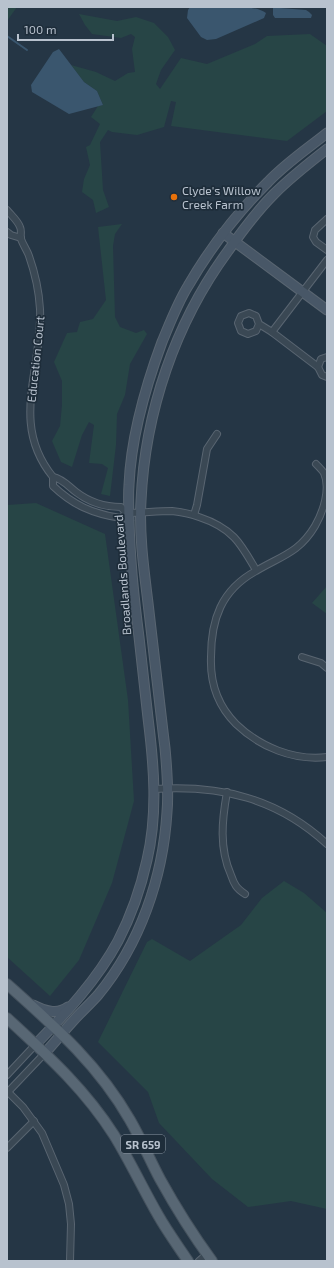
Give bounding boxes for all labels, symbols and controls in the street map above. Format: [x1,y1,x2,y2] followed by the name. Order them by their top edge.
[18,16,113,42] scale bar
[24,22,56,36] text: 100 m
[182,183,261,211] place label: Clyde's Willow Creek Farm
[169,192,179,202] marker: Clyde's Willow Creek Farm
[24,315,47,403] street label: Education Court
[111,514,133,636] street label: Broadlands Boulevard
[121,1135,165,1153] road number: SR 659

